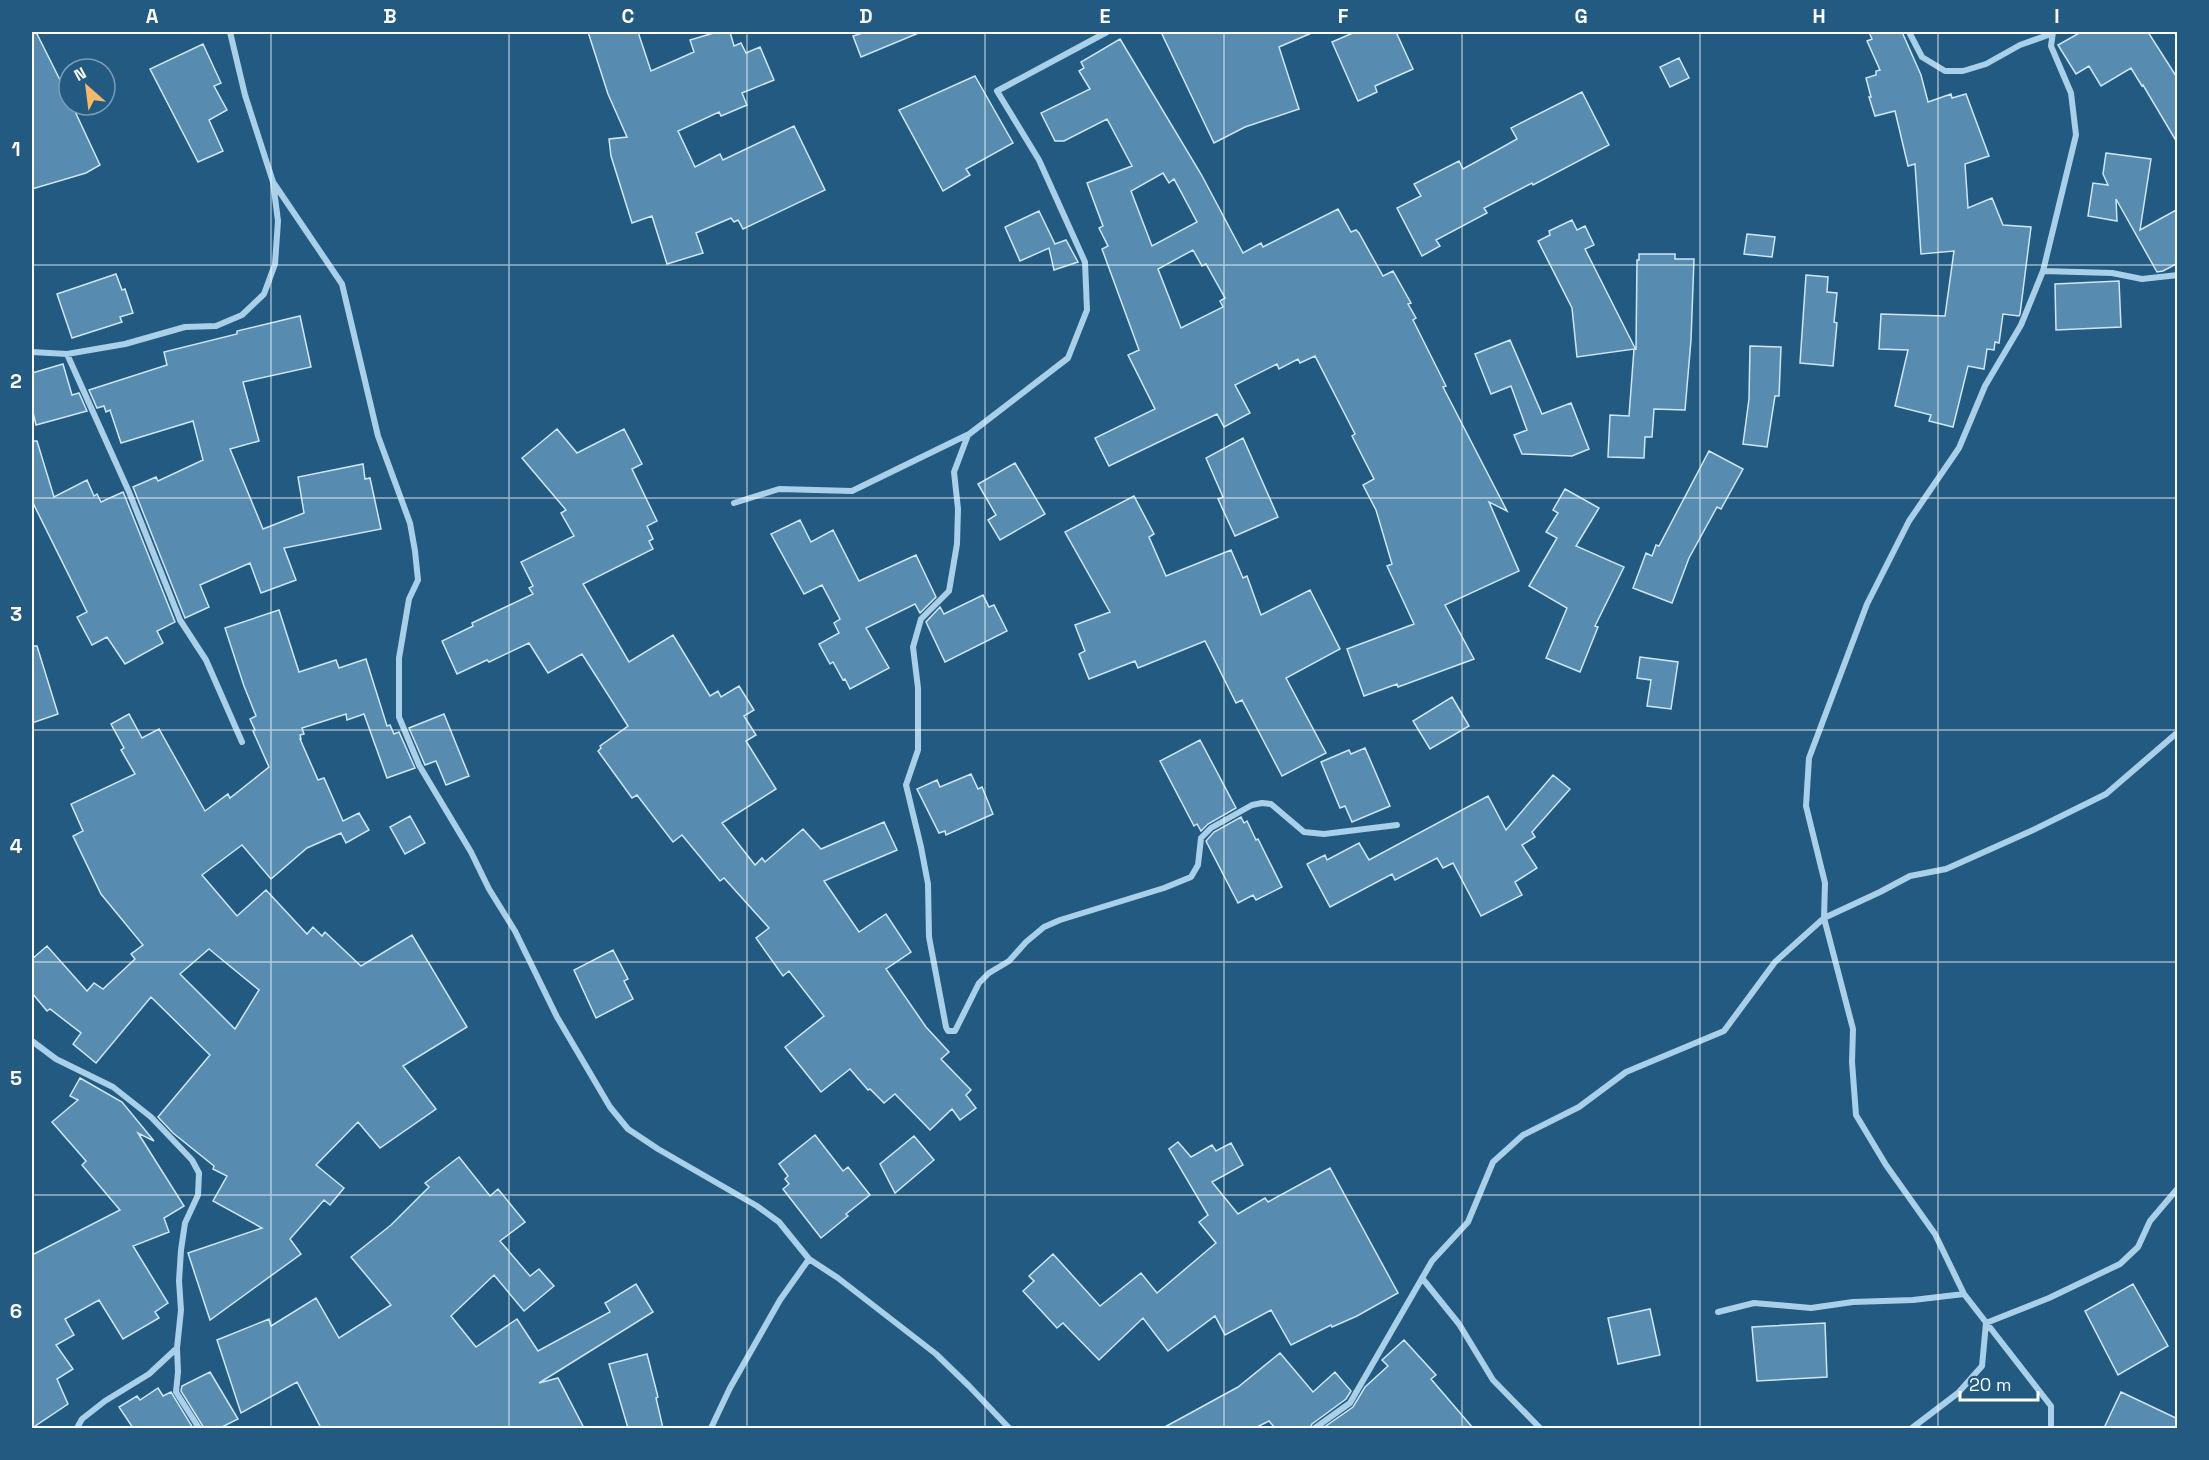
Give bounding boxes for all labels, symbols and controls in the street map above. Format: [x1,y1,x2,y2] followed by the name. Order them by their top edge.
[146,3,159,29] text: A
[383,3,397,29] text: B
[622,3,635,29] text: C
[859,3,873,29] text: D
[1099,3,1111,29] text: E
[1338,3,1349,29] text: F
[1574,3,1588,29] text: G
[1812,3,1826,29] text: H
[2054,3,2060,29] text: I
[57,57,117,117] north arrow
[71,62,90,86] text: N
[11,136,21,162] text: 1
[10,368,22,394] text: 2
[10,601,22,627] text: 3
[10,833,23,859] text: 4
[10,1065,22,1091] text: 5
[10,1298,22,1324] text: 6
[1960,1364,2038,1402] scale bar
[1969,1373,2012,1396] text: 20 m

